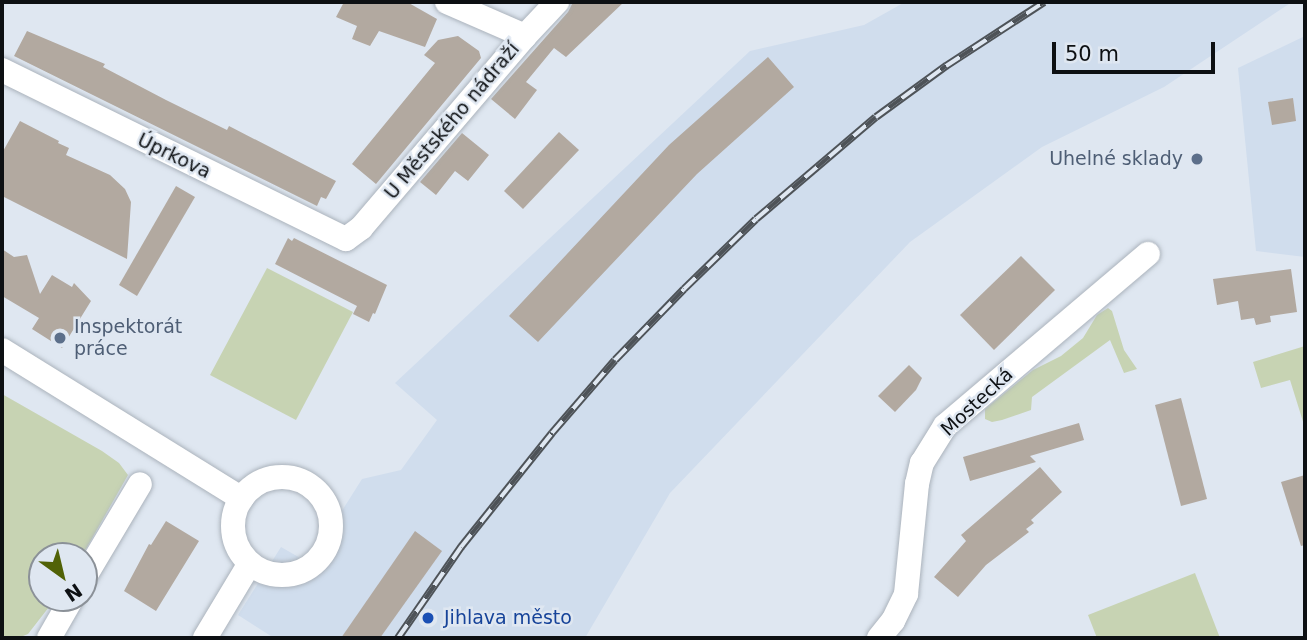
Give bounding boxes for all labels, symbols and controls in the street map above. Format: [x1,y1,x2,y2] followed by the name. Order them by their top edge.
[1055,28,1218,72] scale bar
[380,38,524,204] street label: U Městského nádraží
[1065,42,1119,66] text: 50 m
[134,129,214,183] street label: Úprkova
[1049,148,1183,170] place label: Uhelné sklady
[1189,151,1205,167] marker: Uhelné sklady
[74,316,182,360] place label: Inspektorát práce
[52,330,68,346] marker: Inspektorát práce
[936,363,1018,441] street label: Mostecká
[28,542,98,612] north arrow
[61,579,86,606] text: N
[444,607,572,629] place label: Jihlava město
[418,608,438,628] marker: Jihlava město

